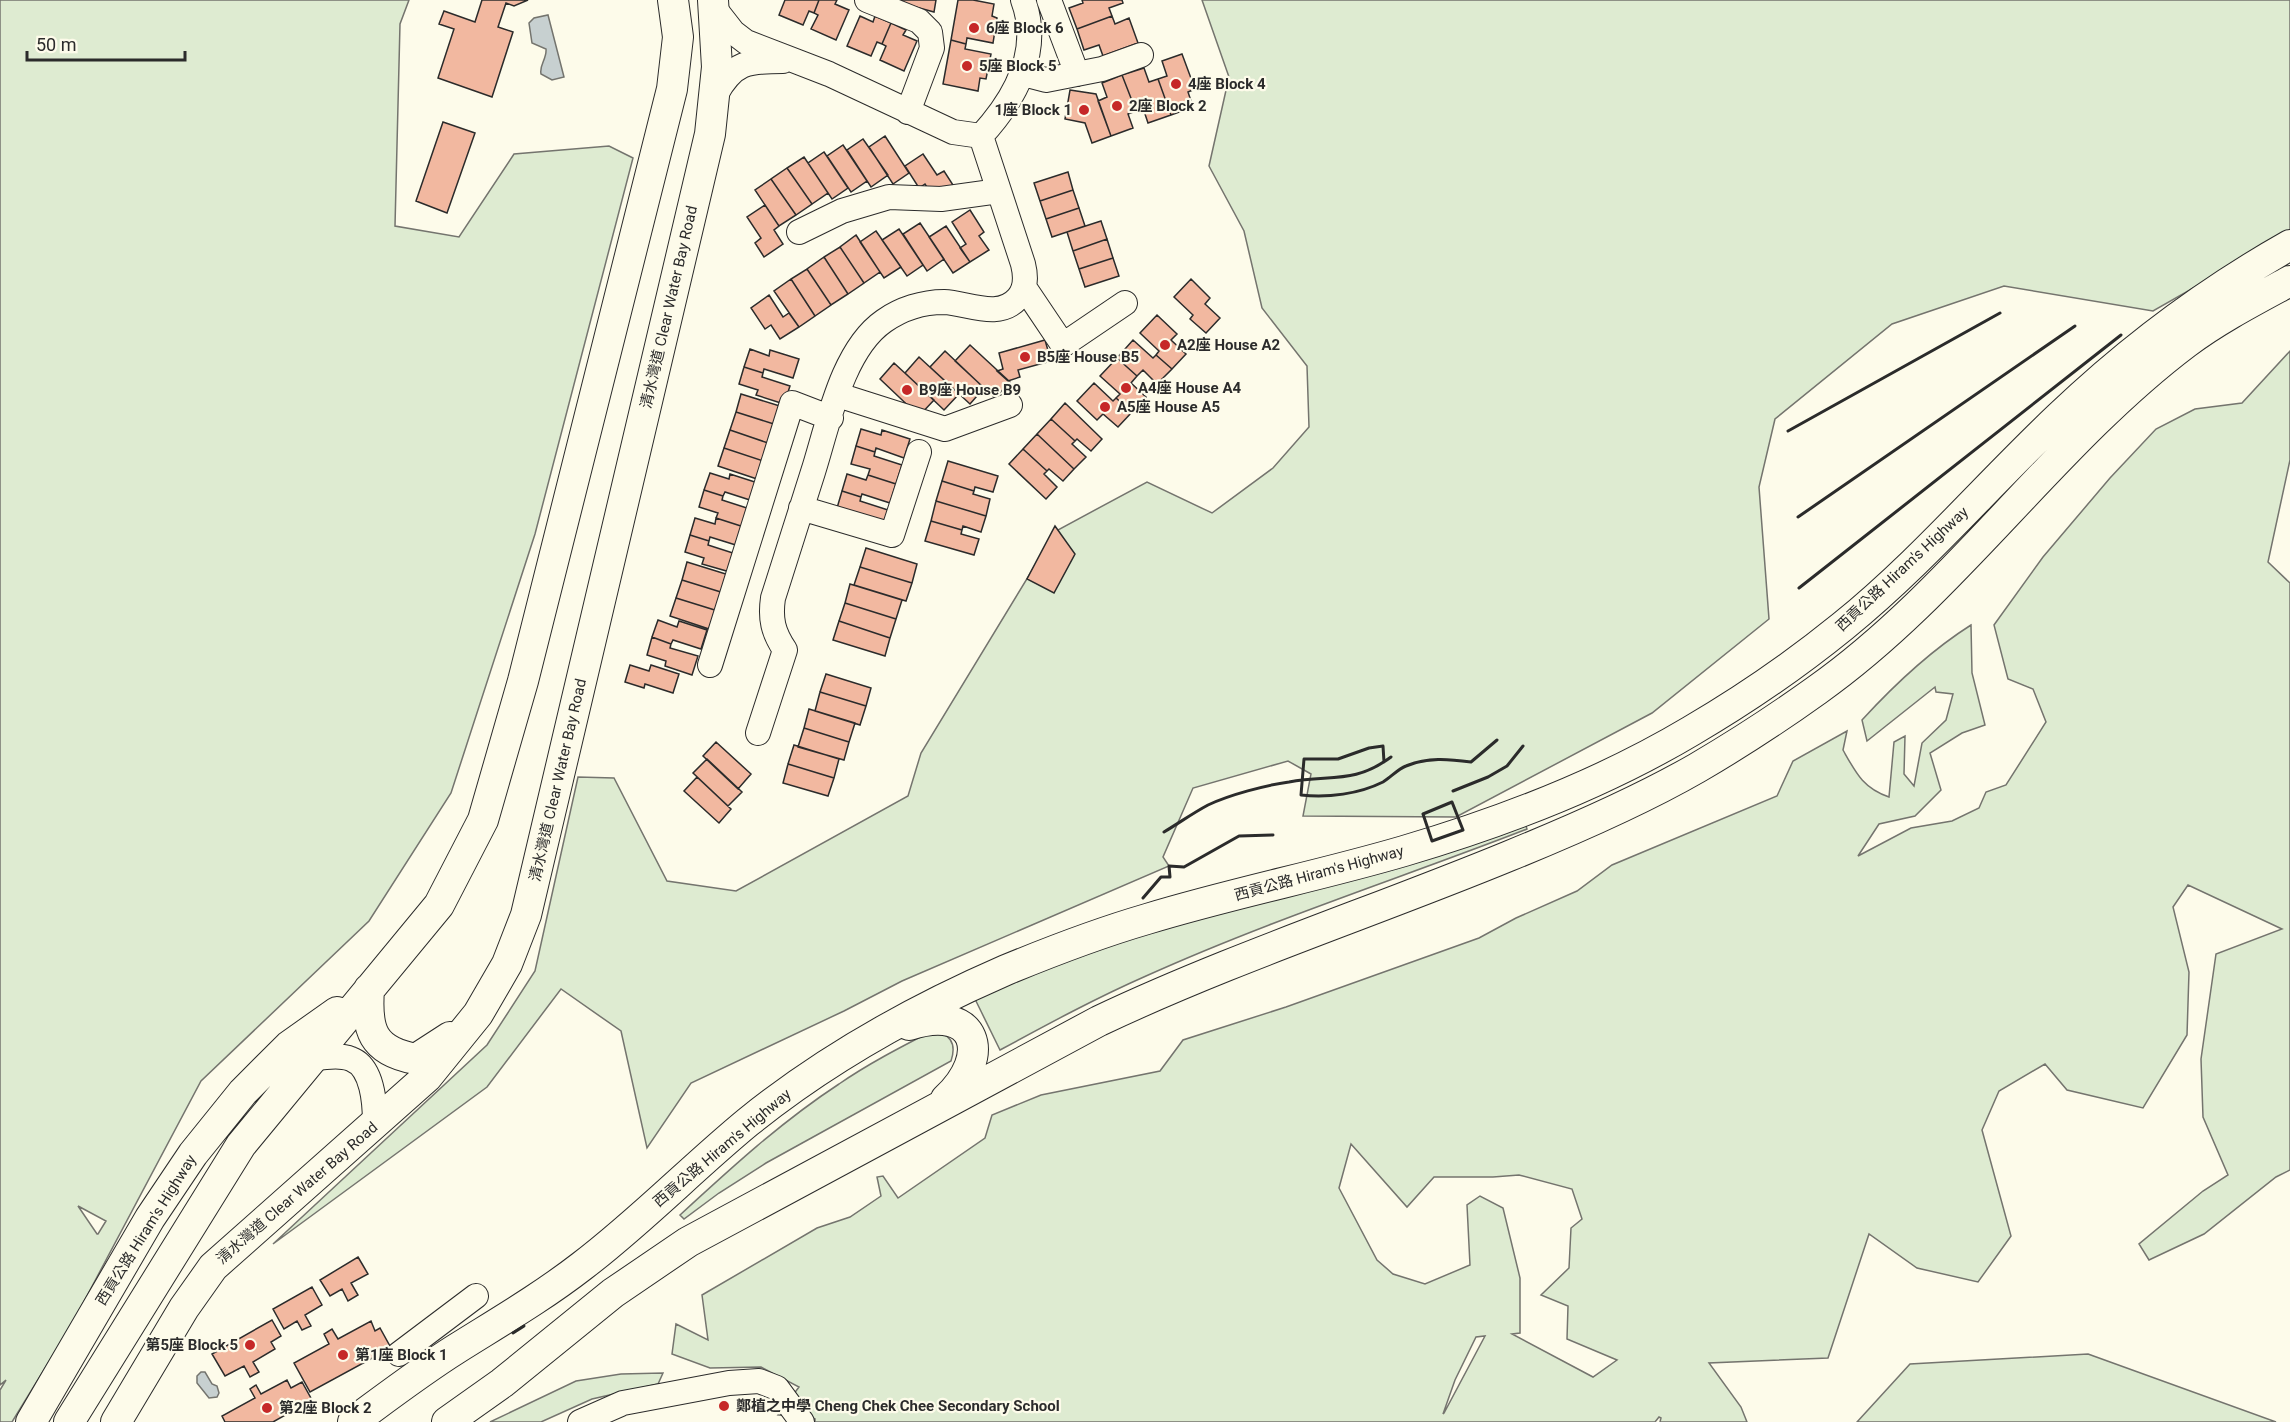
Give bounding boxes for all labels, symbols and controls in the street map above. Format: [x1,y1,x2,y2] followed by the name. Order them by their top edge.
[986,19,1064,37] place label: 6座 Block 6
[967,21,981,35] marker: 6座 Block 6
[27,24,184,62] scale bar
[36,34,76,55] text: 50 m
[979,57,1057,75] place label: 5座 Block 5
[960,59,974,73] marker: 5座 Block 5
[1188,75,1266,93] place label: 4座 Block 4
[1169,77,1183,91] marker: 4座 Block 4
[1129,97,1207,115] place label: 2座 Block 2
[1110,99,1124,113] marker: 2座 Block 2
[994,101,1072,119] place label: 1座 Block 1
[1077,103,1091,117] marker: 1座 Block 1
[637,204,701,410] street label: 清水灣道 Clear Water Bay Road
[1177,336,1280,354] place label: A2座 House A2
[1158,338,1172,352] marker: A2座 House A2
[1037,348,1139,366] place label: B5座 House B5
[1018,350,1032,364] marker: B5座 House B5
[1138,379,1241,397] place label: A4座 House A4
[919,381,1021,399] place label: B9座 House B9
[1119,381,1133,395] marker: A4座 House A4
[900,383,914,397] marker: B9座 House B9
[1117,398,1220,416] place label: A5座 House A5
[1098,400,1112,414] marker: A5座 House A5
[1832,503,1972,635] street label: 西貢公路 Hiram's Highway
[526,677,590,883] street label: 清水灣道 Clear Water Bay Road
[1232,842,1406,904] street label: 西貢公路 Hiram's Highway
[649,1085,795,1211] street label: 西貢公路 Hiram's Highway
[213,1118,381,1268] street label: 清水灣道 Clear Water Bay Road
[92,1151,200,1309] street label: 西貢公路 Hiram's Highway
[145,1336,238,1354] place label: 第5座 Block 5
[243,1338,257,1352] marker: 第5座 Block 5
[355,1346,448,1364] place label: 第1座 Block 1
[336,1348,350,1362] marker: 第1座 Block 1
[736,1397,1060,1415] place label: 鄭植之中學 Cheng Chek Chee Secondary School
[279,1399,372,1417] place label: 第2座 Block 2
[717,1399,731,1413] marker: 鄭植之中學 Cheng Chek Chee Secondary School
[260,1401,274,1415] marker: 第2座 Block 2

